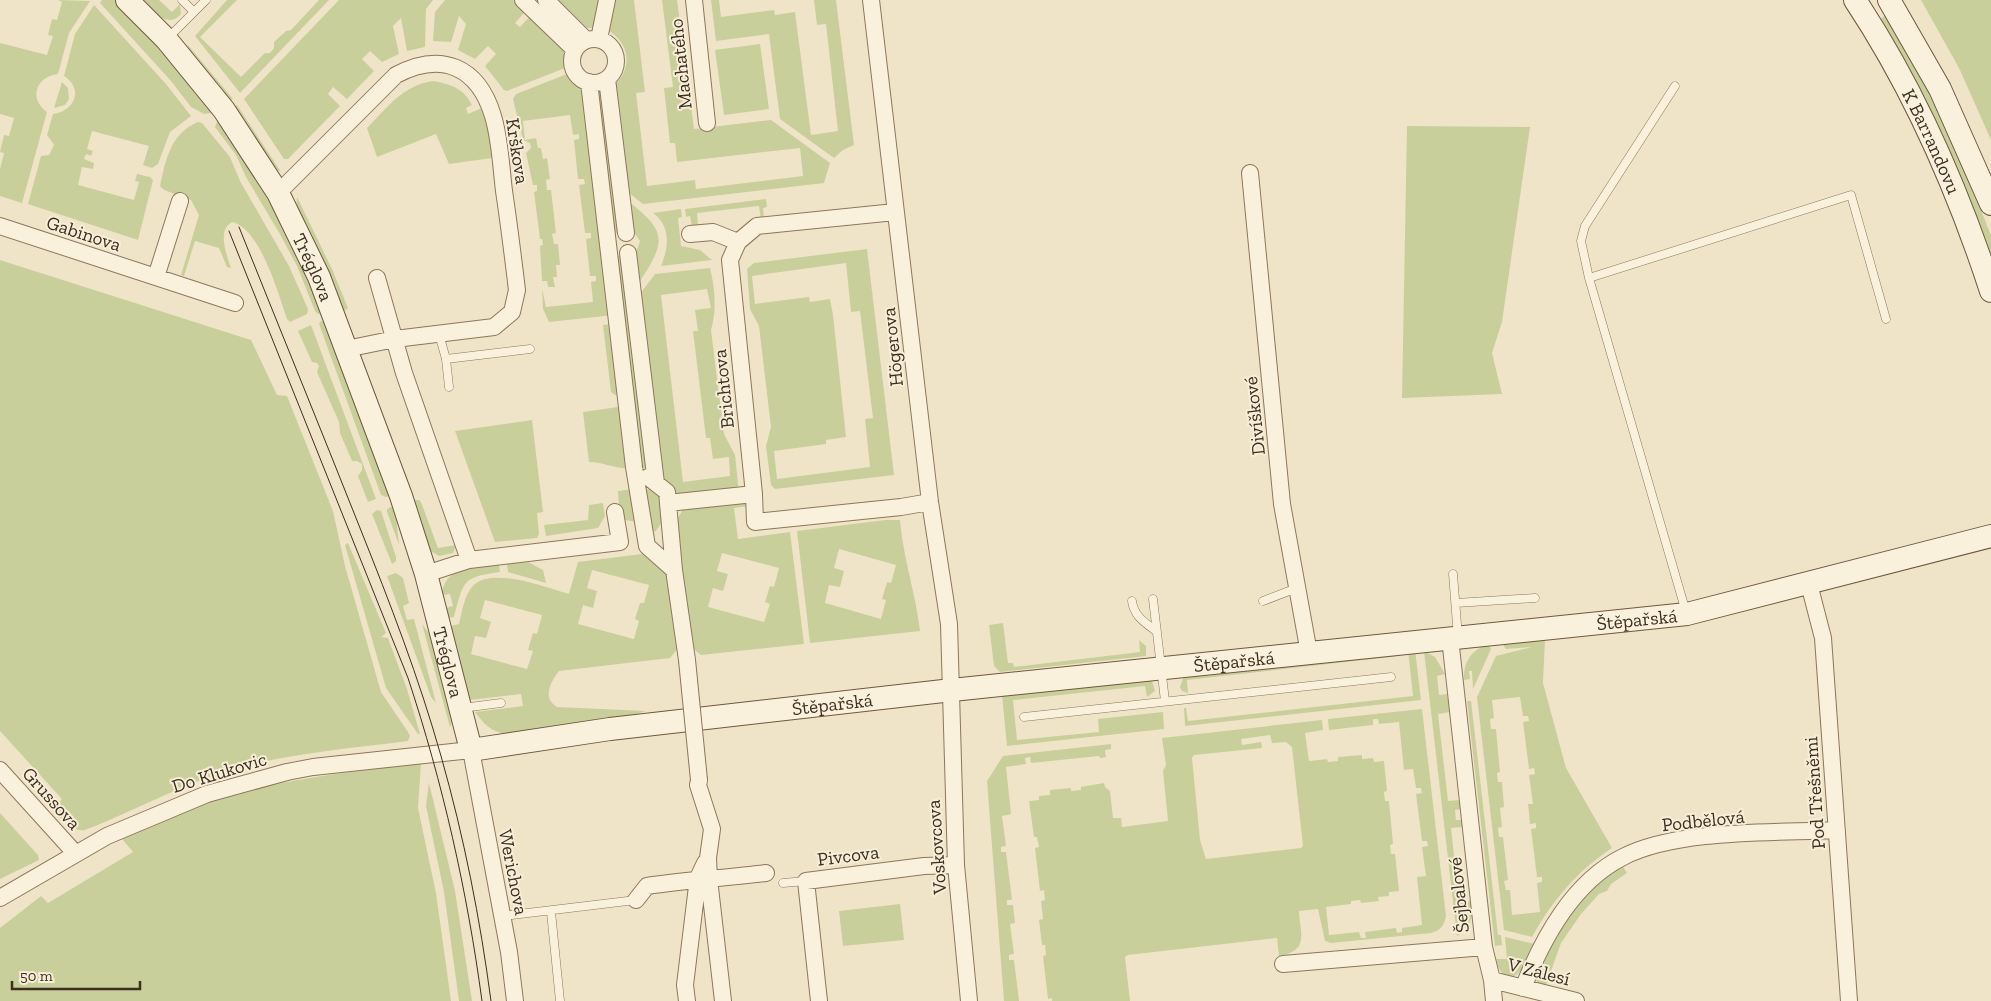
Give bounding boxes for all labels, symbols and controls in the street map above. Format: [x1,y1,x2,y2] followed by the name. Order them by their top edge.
[664,17,697,110] street label: Machatého
[1897,85,1965,198] street label: K Barrandovu
[501,117,534,186] street label: Krškova
[44,211,124,256] street label: Gabinova
[287,230,338,304] street label: Tréglova
[877,306,908,388] street label: Högerova
[708,348,739,430] street label: Brichtova
[1239,375,1270,456] street label: Divíškové
[1595,604,1678,635] street label: Štěpařská
[428,624,468,700] street label: Tréglova
[1192,646,1276,677] street label: Štěpařská
[791,688,874,720] street label: Štěpařská
[1799,736,1830,850] street label: Pod Třešněmi
[169,747,270,798] street label: Do Klukovic
[17,762,86,835] street label: Grussova
[922,799,951,896] street label: Voskovcova
[1661,805,1746,836] street label: Podbělová
[494,827,533,917] street label: Werichova
[816,840,880,871] street label: Pivcova
[1443,856,1474,934] street label: Šejbalové
[1504,952,1573,990] street label: V Zálesí
[12,958,140,990] scale bar
[20,967,53,985] text: 50 m

